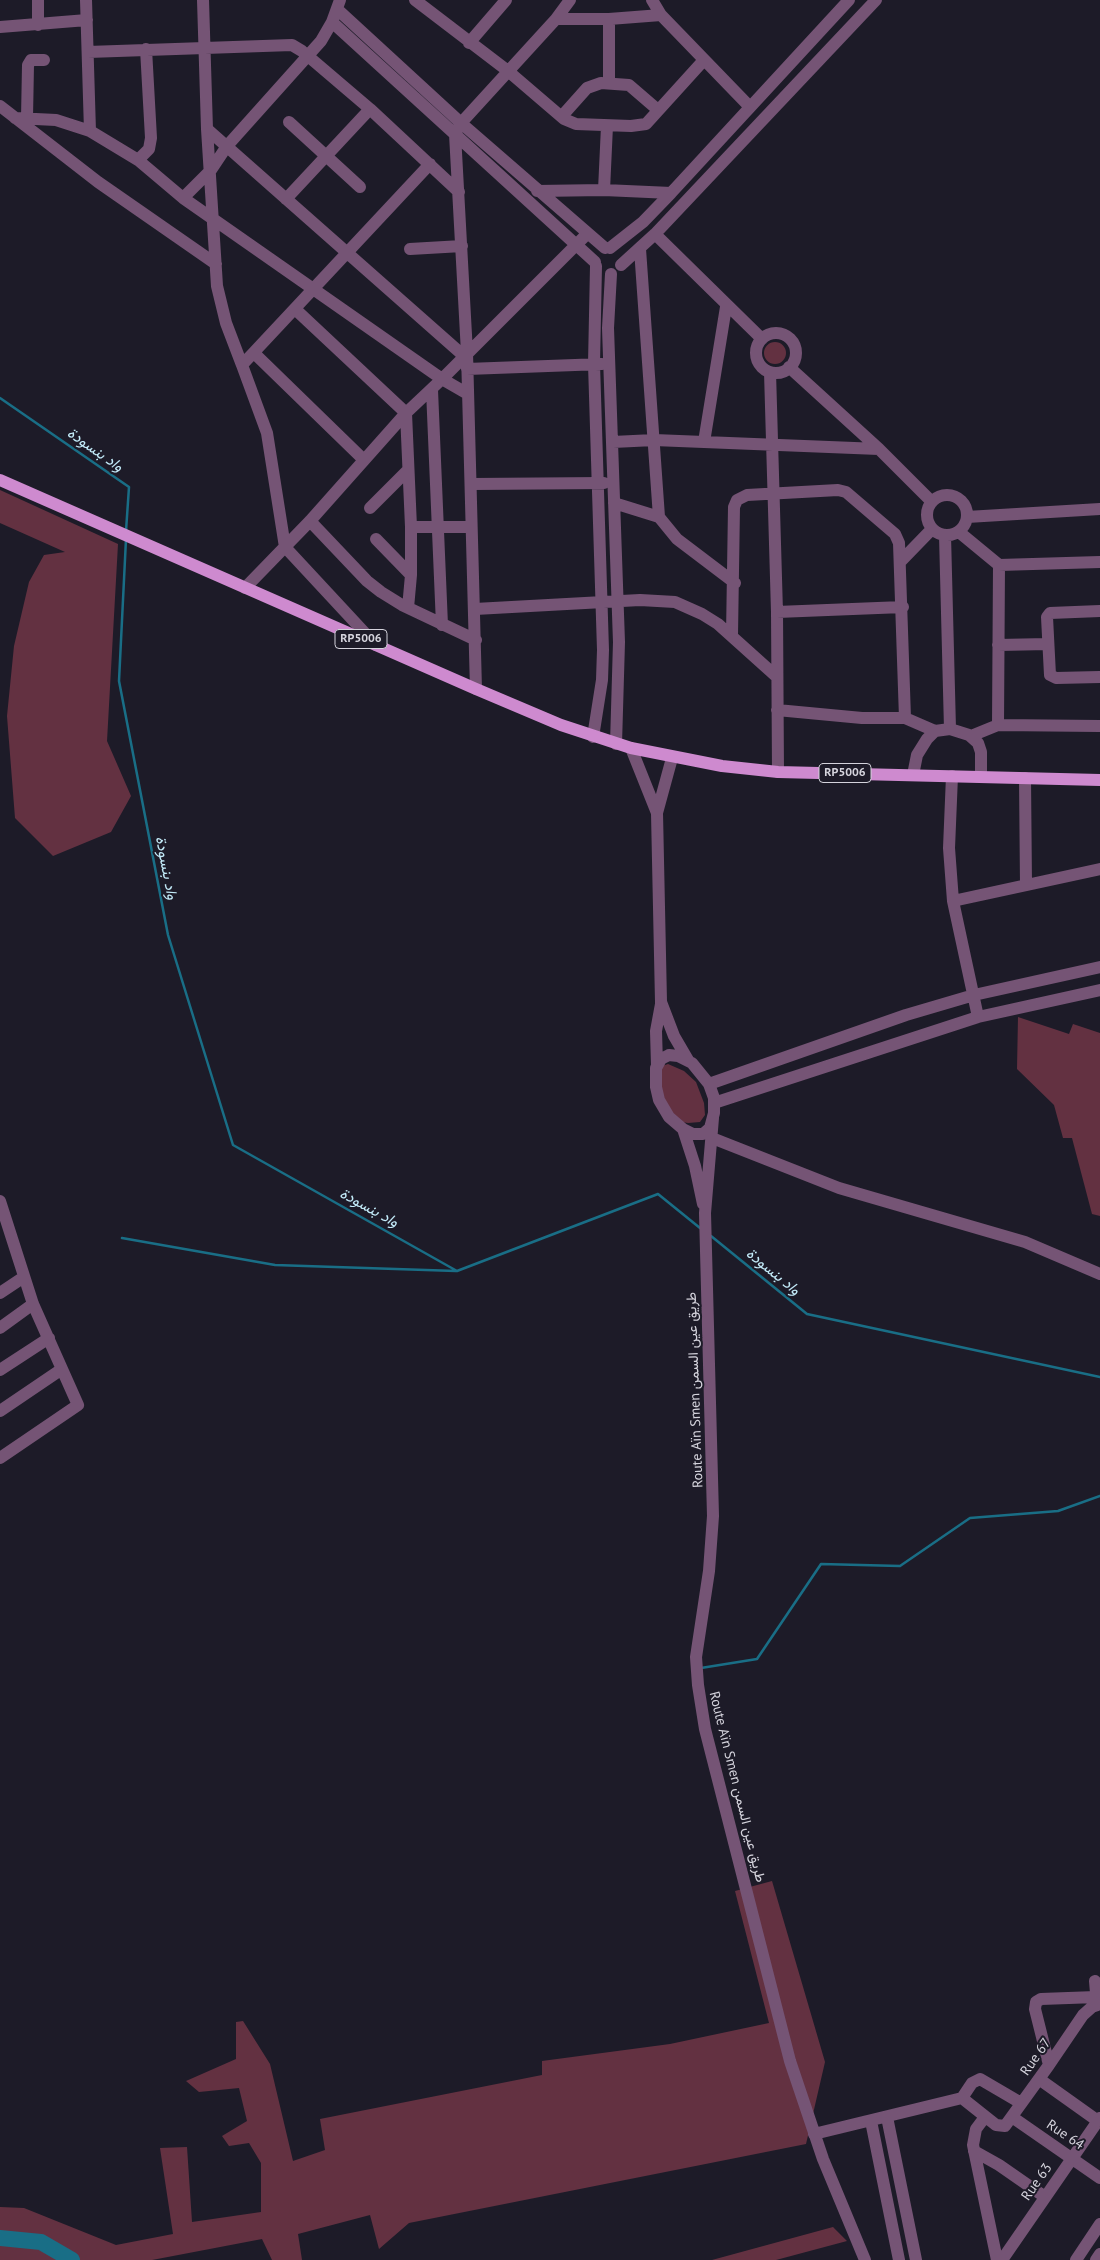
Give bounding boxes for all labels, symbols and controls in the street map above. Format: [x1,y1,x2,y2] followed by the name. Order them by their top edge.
[63,424,127,476] water label: واد بنسودة
[335,630,387,648] road number: RP5006
[819,764,871,782] road number: RP5006
[151,835,181,901] water label: واد بنسودة
[337,1185,401,1231] water label: واد بنسودة
[742,1245,804,1299] water label: واد بنسودة
[683,1292,707,1488] street label: Route Aïn Smen طريق عين السمن
[705,1690,769,1884] street label: Route Aïn Smen طريق عين السمن
[1017,2035,1055,2079] street label: Rue 67
[1043,2116,1087,2154] street label: Rue 64
[1018,2160,1056,2204] street label: Rue 63

